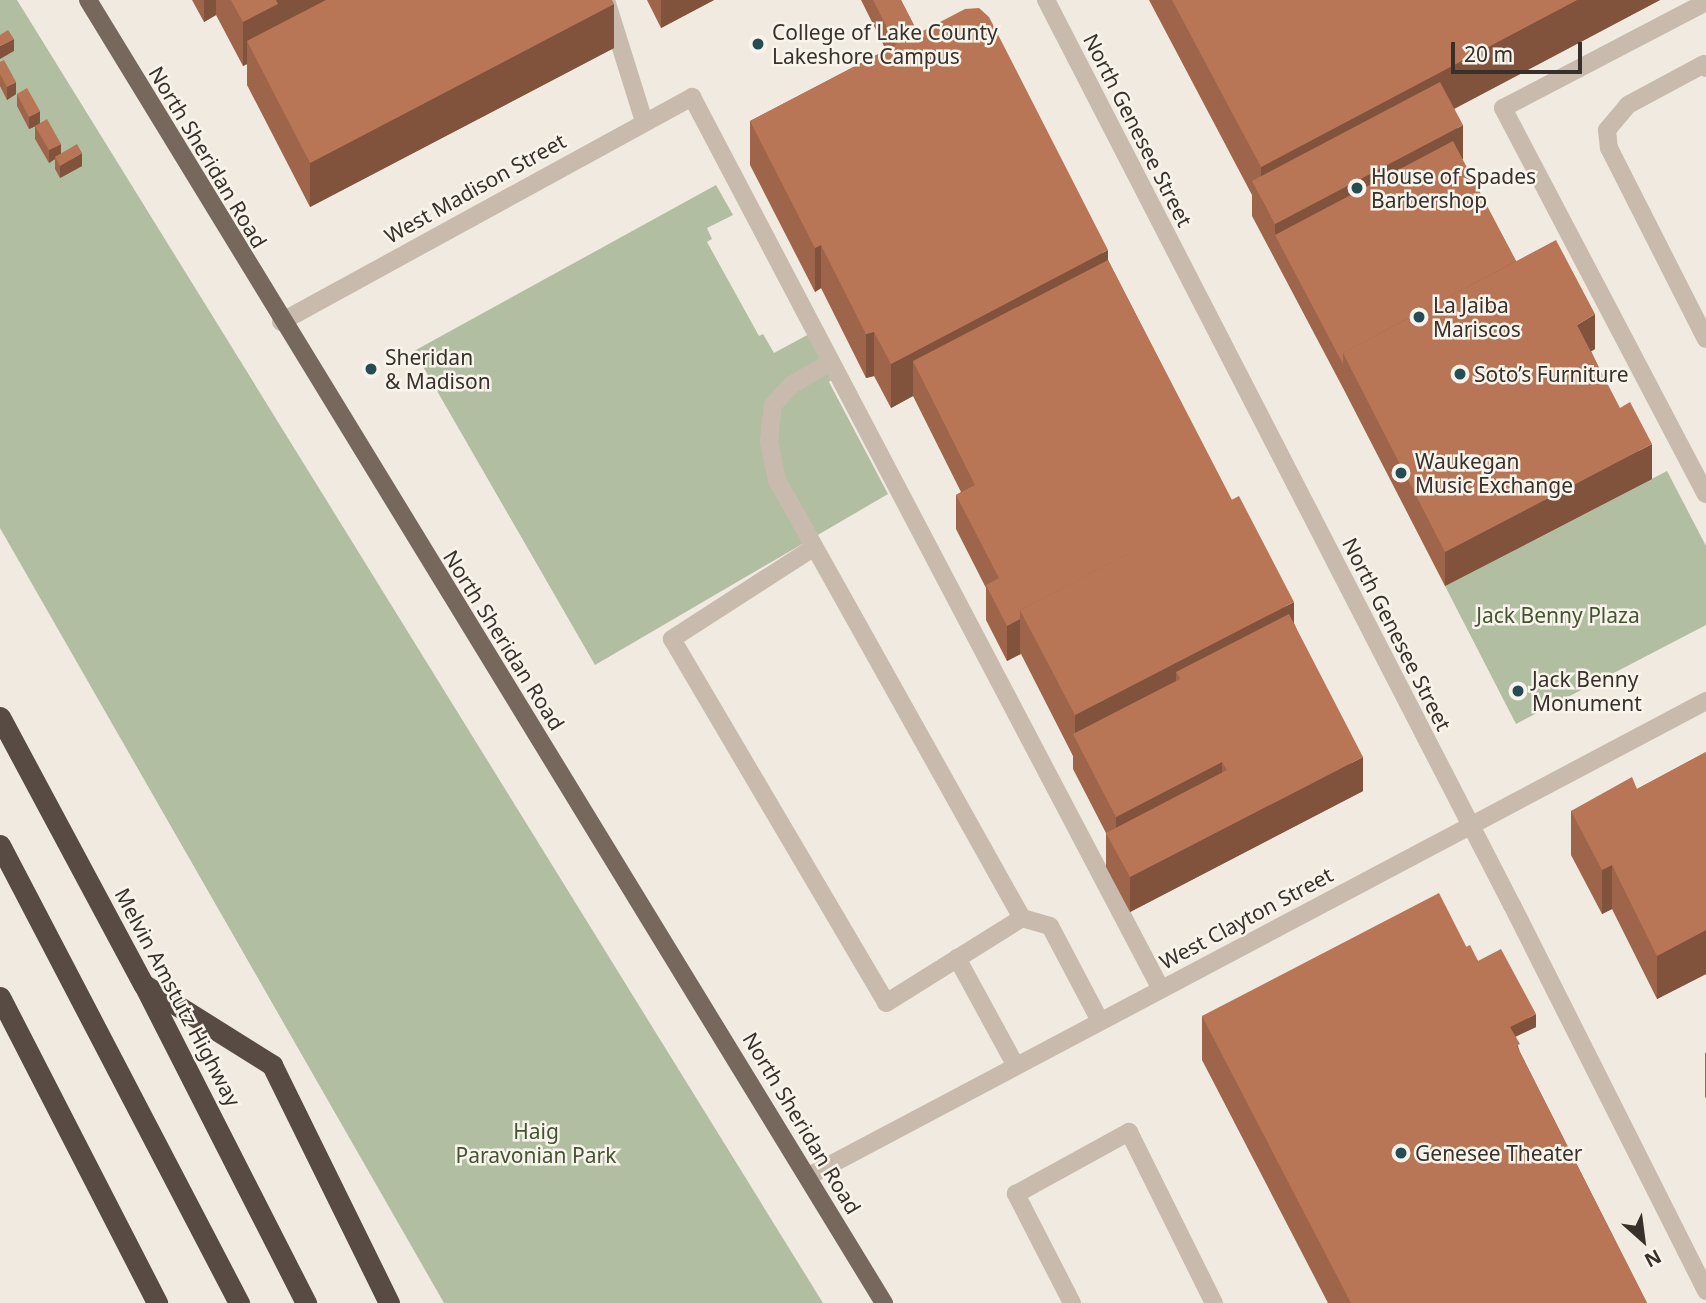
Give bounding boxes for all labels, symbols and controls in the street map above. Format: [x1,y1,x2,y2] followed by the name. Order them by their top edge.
[772,19,998,69] place label: College of Lake County Lakeshore Campus
[1454,28,1585,72] scale bar
[1078,29,1198,231] street label: North Genesee Street
[750,36,766,52] marker: College of Lake County Lakeshore Campus
[1464,40,1513,68] text: 20 m
[144,62,272,252] street label: North Sheridan Road
[380,128,570,248] street label: West Madison Street
[1371,163,1536,213] place label: House of Spades Barbershop
[1349,180,1365,196] marker: House of Spades Barbershop
[1433,292,1521,342] place label: La Jaiba Mariscos
[1411,309,1427,325] marker: La Jaiba Mariscos
[385,344,491,394] place label: Sheridan & Madison
[363,361,379,377] marker: Sheridan & Madison
[1474,361,1628,387] place label: Soto’s Furniture
[1452,366,1468,382] marker: Soto’s Furniture
[1415,448,1573,498] place label: Waukegan Music Exchange
[1393,465,1409,481] marker: Waukegan Music Exchange
[1337,533,1457,735] street label: North Genesee Street
[438,545,570,735] street label: North Sheridan Road
[1476,602,1640,628] park label: Jack Benny Plaza
[1532,666,1642,716] place label: Jack Benny Monument
[1510,683,1526,699] marker: Jack Benny Monument
[1155,862,1337,974] street label: West Clayton Street
[110,884,246,1110] street label: Melvin Amstutz Highway
[738,1028,866,1218] street label: North Sheridan Road
[456,1118,616,1168] park label: Haig Paravonian Park
[1415,1140,1583,1166] place label: Genesee Theater
[1393,1145,1409,1161] marker: Genesee Theater
[1608,1205,1678,1275] north arrow
[1640,1243,1666,1274] text: N

